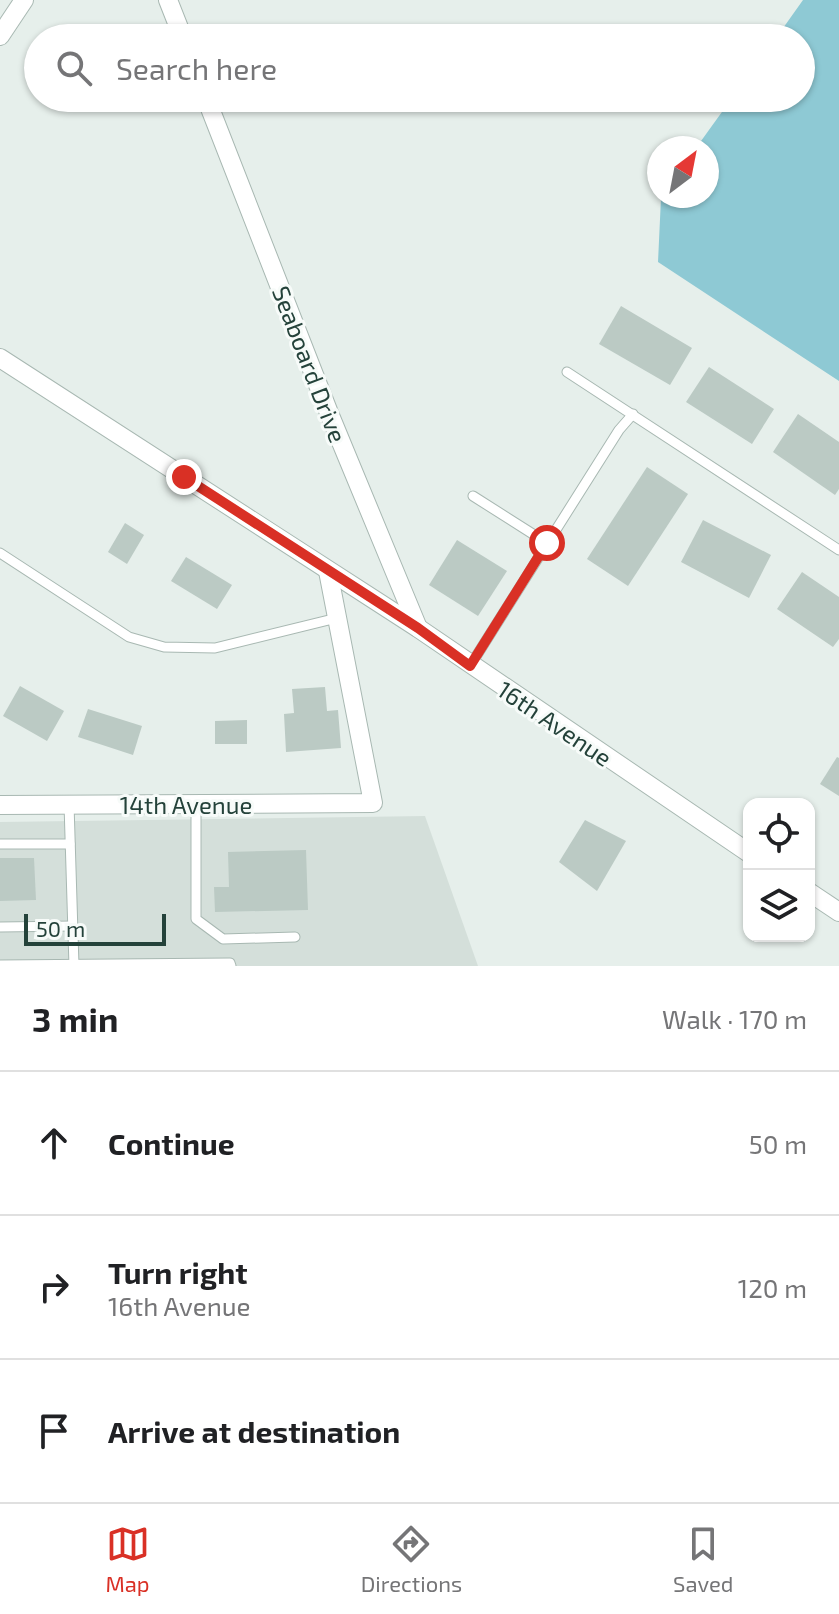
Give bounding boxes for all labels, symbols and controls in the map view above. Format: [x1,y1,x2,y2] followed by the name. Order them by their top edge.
[24,24,815,112] search box
[52,46,96,90] icon: search
[116,50,277,86] text: Search here
[647,136,719,208] north arrow
[267,282,353,446] street label: Seaboard Drive
[166,459,202,495] route end
[529,525,565,561] route start
[492,674,618,772] street label: 16th Avenue
[120,790,252,819] street label: 14th Avenue
[743,798,815,942] map controls
[743,798,815,870] button: locate
[743,870,815,942] button: layers
[24,910,166,946] scale bar
[36,915,85,941] text: 50 m
[32,998,118,1039] text: 3 min
[662,1003,807,1034] text: Walk · 170 m
[32,1121,76,1165] icon: ahead
[108,1125,235,1161] text: Continue
[749,1128,807,1159] text: 50 m
[108,1254,248,1290] text: Turn right
[32,1265,76,1309] icon: right
[738,1272,807,1303] text: 120 m
[108,1290,251,1321] text: 16th Avenue
[32,1409,76,1453] icon: arrive
[108,1413,400,1449] text: Arrive at destination
[106,1522,150,1596] tab: Map
[361,1522,462,1596] tab: Directions
[673,1522,733,1596] tab: Saved

